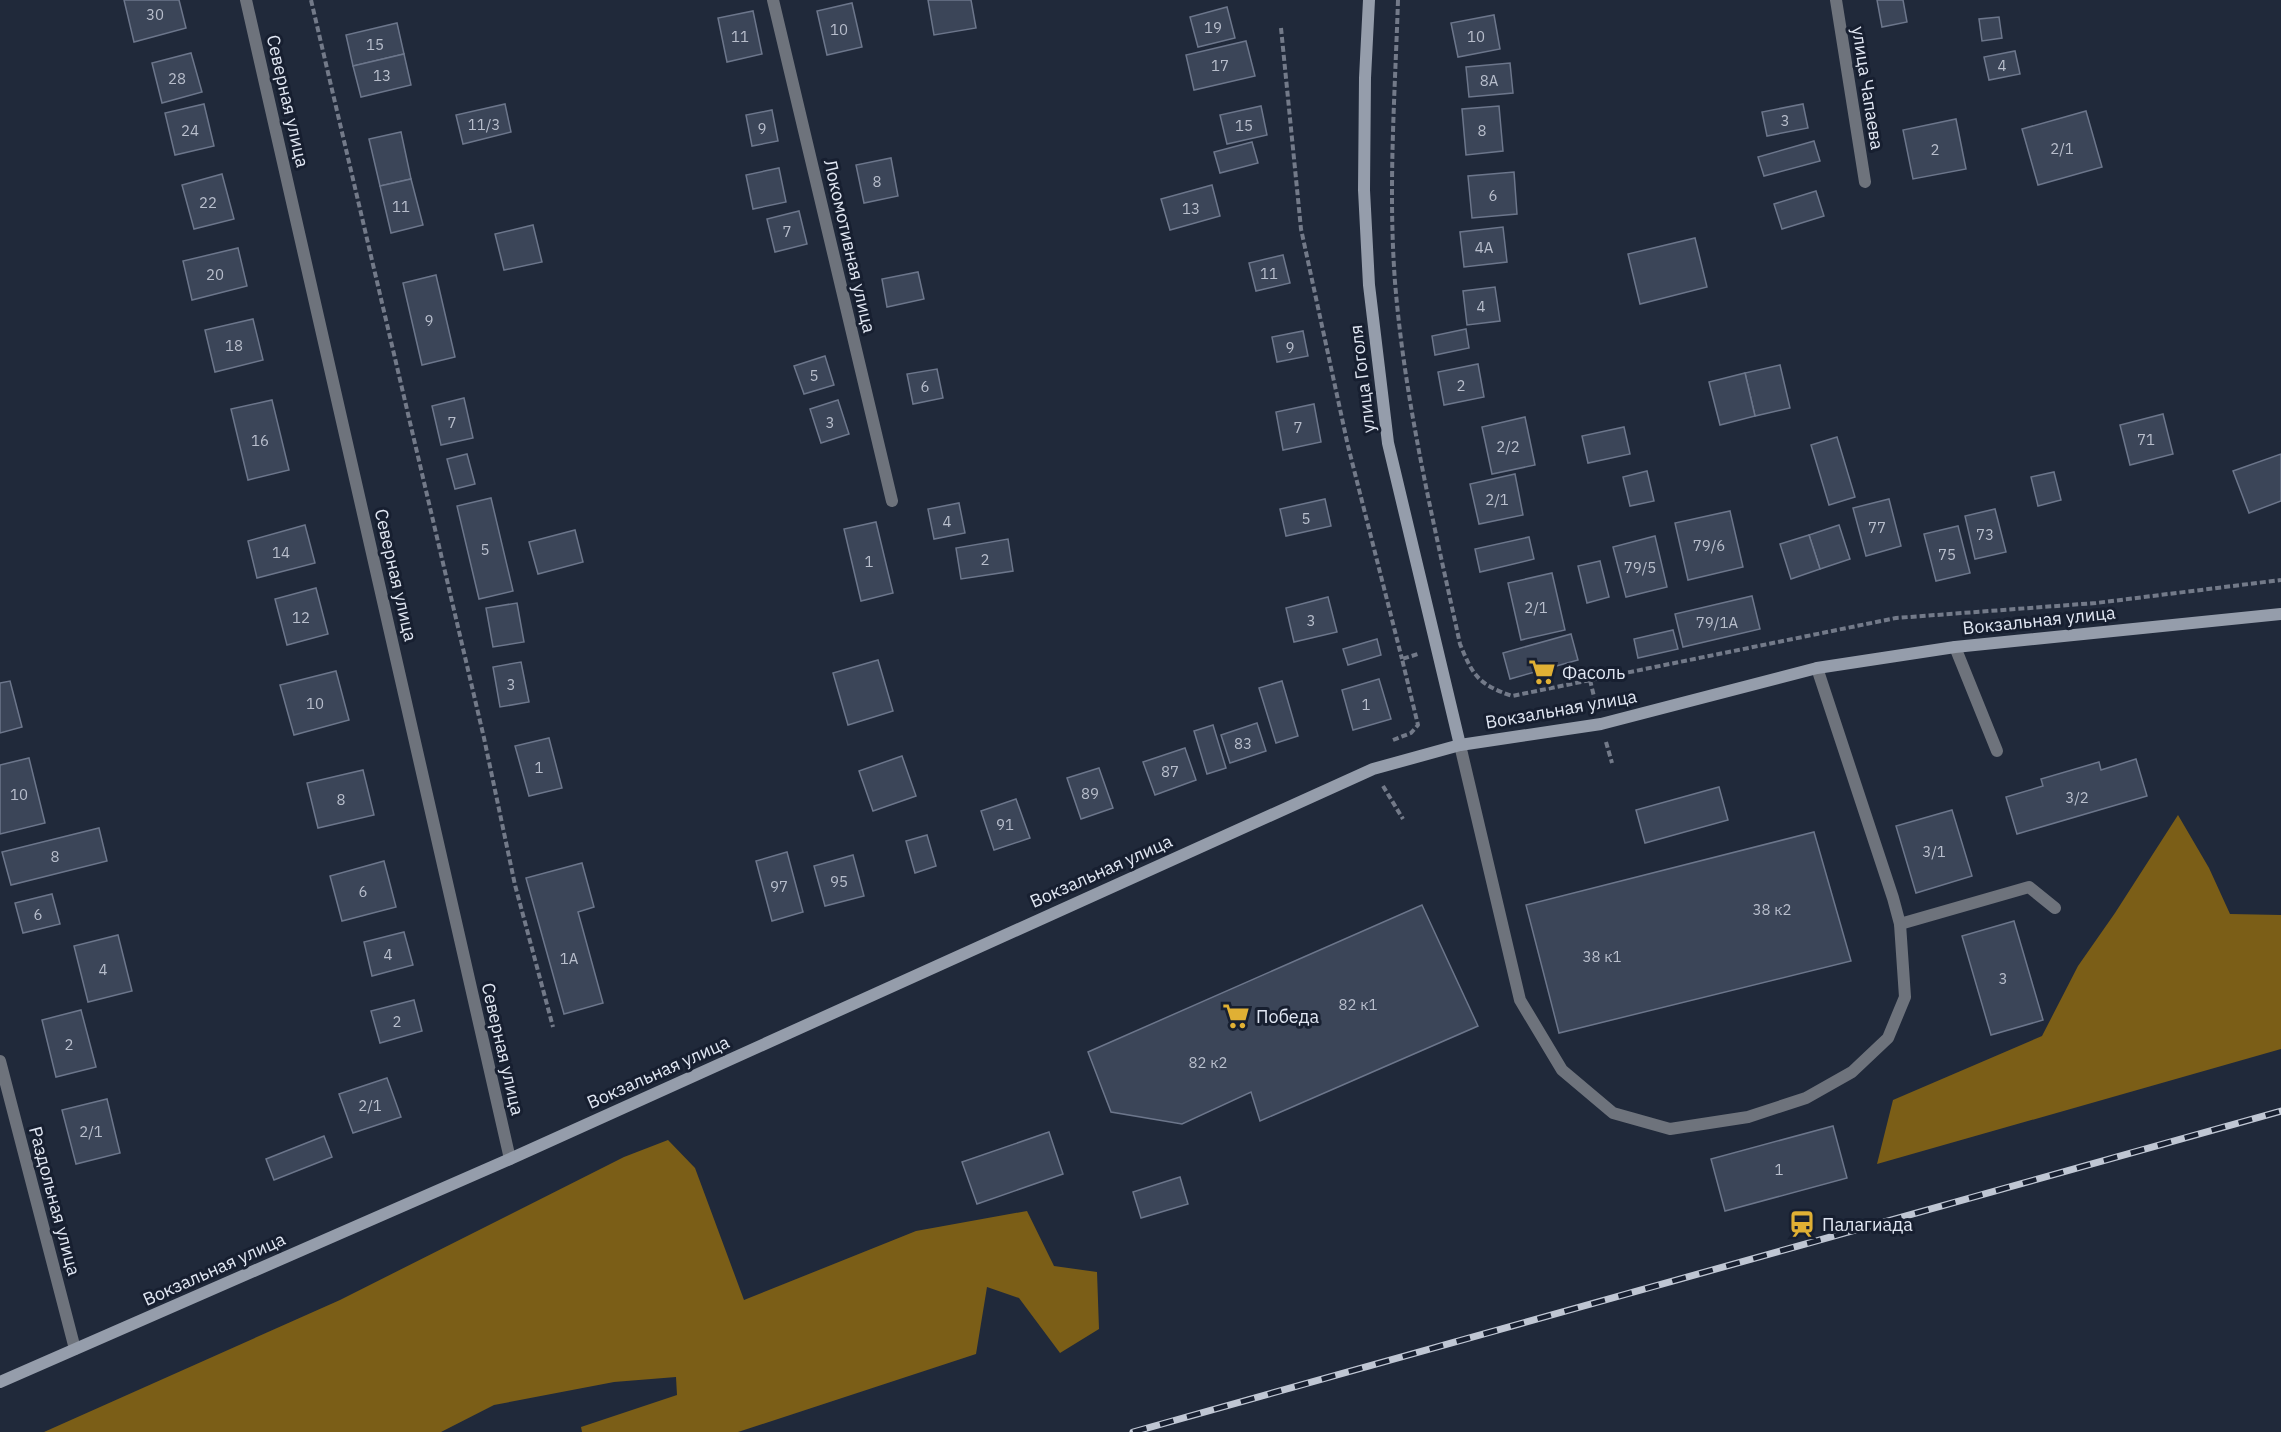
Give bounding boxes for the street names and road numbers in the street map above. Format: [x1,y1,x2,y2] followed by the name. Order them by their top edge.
[1847,25,1889,152] street label: улица Чапаева
[262,32,315,170] street label: Северная улица
[819,157,881,335] street label: Локомотивная улица
[1344,324,1380,434] street label: улица Гоголя
[370,506,423,644] street label: Северная улица
[1961,600,2117,639] street label: Вокзальная улица
[1483,684,1639,734] street label: Вокзальная улица
[1026,829,1176,913] street label: Вокзальная улица
[477,980,530,1118] street label: Северная улица
[583,1030,733,1114] street label: Вокзальная улица
[24,1124,86,1279] street label: Раздольная улица
[139,1227,289,1311] street label: Вокзальная улица

